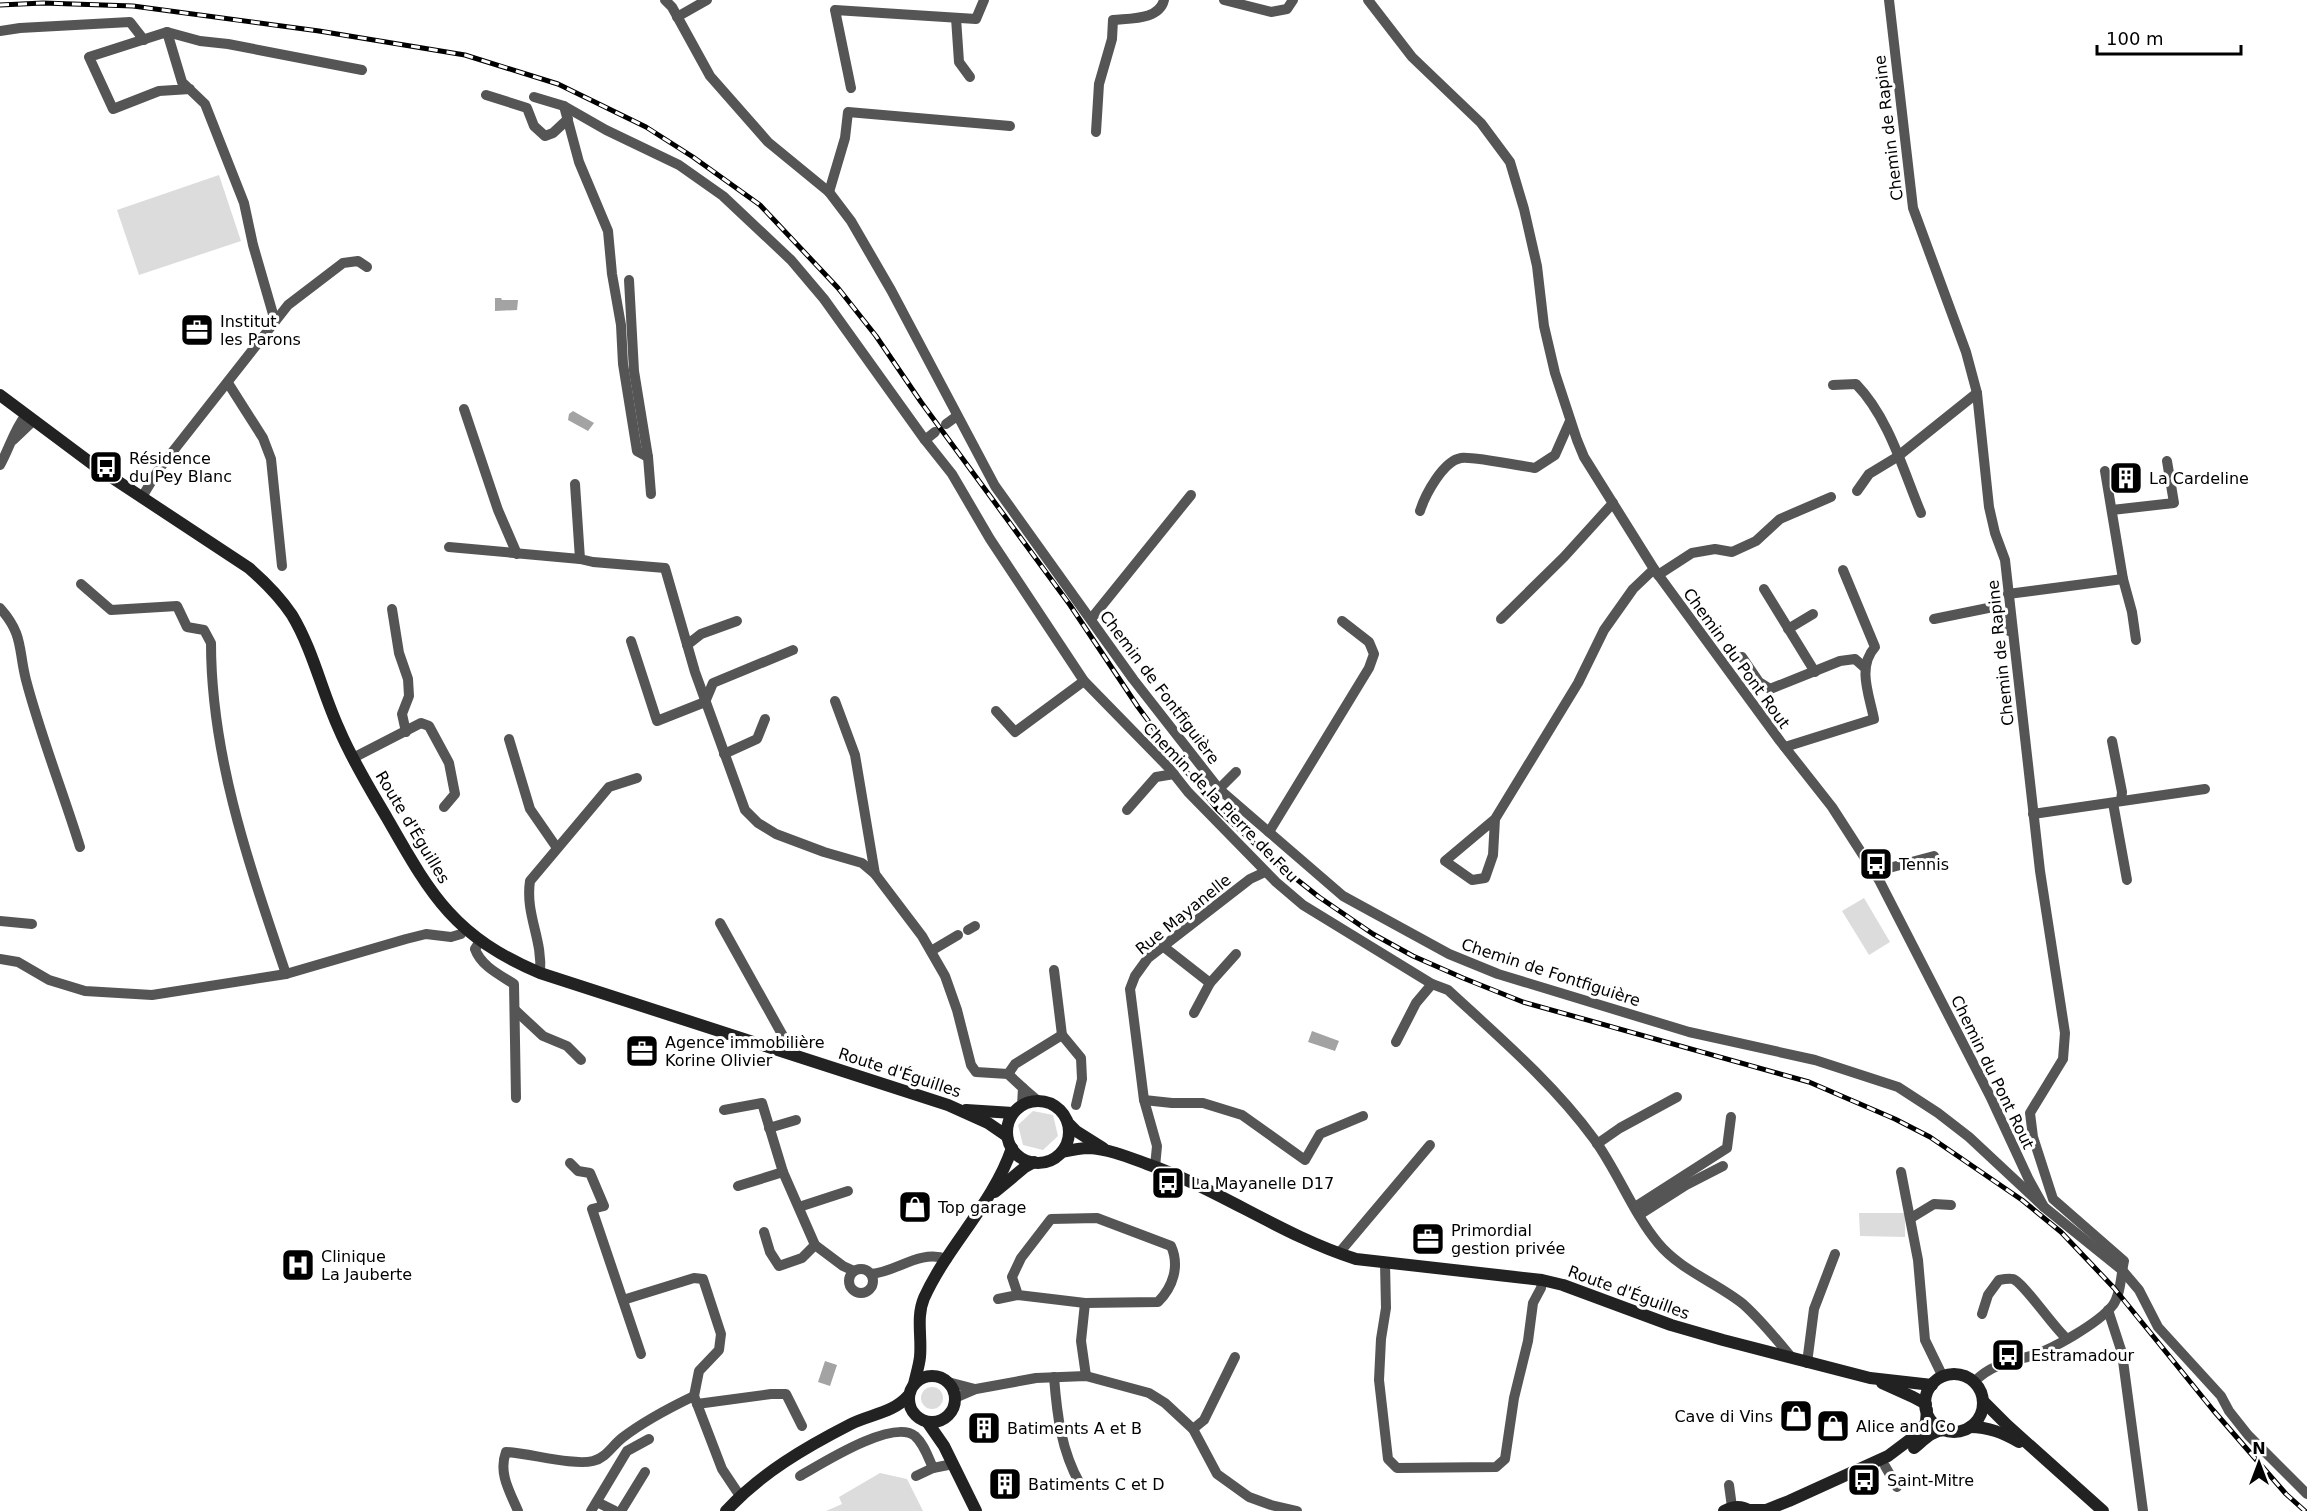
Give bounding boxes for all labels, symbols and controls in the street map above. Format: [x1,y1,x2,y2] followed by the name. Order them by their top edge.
[2097,18,2241,56] scale bar
[2106,28,2164,49] text: 100 m
[1870,54,1907,202] street label: Chemin de Rapine
[179,312,215,348] office icon: Institut les Parons
[220,312,301,349] place label: Institut les Parons
[88,449,124,485] bus stop icon: Résidence du Pey Blanc
[129,449,232,486] place label: Résidence du Pey Blanc
[2108,460,2144,496] building icon: La Cardeline
[2149,469,2249,488] place label: La Cardeline
[1983,579,2018,727] street label: Chemin de Rapine
[1679,584,1794,732] street label: Chemin du Pont Rout
[1096,607,1223,768] street label: Chemin de Fontfiguière
[1139,718,1302,886] street label: Chemin de la Pierre de Feu
[371,767,454,887] street label: Route d'Éguilles
[1858,846,1894,882] bus stop icon: Tennis
[1898,855,1949,874] place label: Tennis
[1132,870,1235,959] street label: Rue Mayanelle
[1459,935,1643,1010] street label: Chemin de Fontfiguière
[1947,992,2038,1152] street label: Chemin du Pont Rout
[624,1033,660,1069] office icon: Agence immobilière Korine Olivier
[665,1033,825,1070] place label: Agence immobilière Korine Olivier
[836,1044,964,1101] street label: Route d'Éguilles
[1150,1165,1186,1201] bus stop icon: La Mayanelle D17
[1191,1174,1334,1193] place label: La Mayanelle D17
[897,1189,933,1225] shop icon: Top garage
[937,1198,1026,1217] place label: Top garage
[1410,1221,1446,1257] office icon: Primordial gestion privée
[1451,1221,1565,1258] place label: Primordial gestion privée
[280,1247,316,1283] hospital icon: Clinique La Jauberte
[321,1247,412,1284] place label: Clinique La Jauberte
[1565,1262,1692,1323] street label: Route d'Éguilles
[1990,1337,2026,1373] bus stop icon: Estramadour
[2031,1346,2135,1365] place label: Estramadour
[1778,1398,1814,1434] shop icon: Cave di Vins
[1674,1407,1773,1426] place label: Cave di Vins
[1815,1408,1851,1444] shop icon: Alice and Co
[966,1410,1002,1446] building icon: Batiments A et B
[1856,1417,1956,1436] place label: Alice and Co
[1007,1419,1142,1438] place label: Batiments A et B
[2229,1433,2289,1493] north arrow
[2252,1439,2266,1458] text: N
[1846,1462,1882,1498] bus stop icon: Saint-Mitre
[987,1466,1023,1502] building icon: Batiments C et D
[1887,1471,1974,1490] place label: Saint-Mitre
[1028,1475,1165,1494] place label: Batiments C et D

